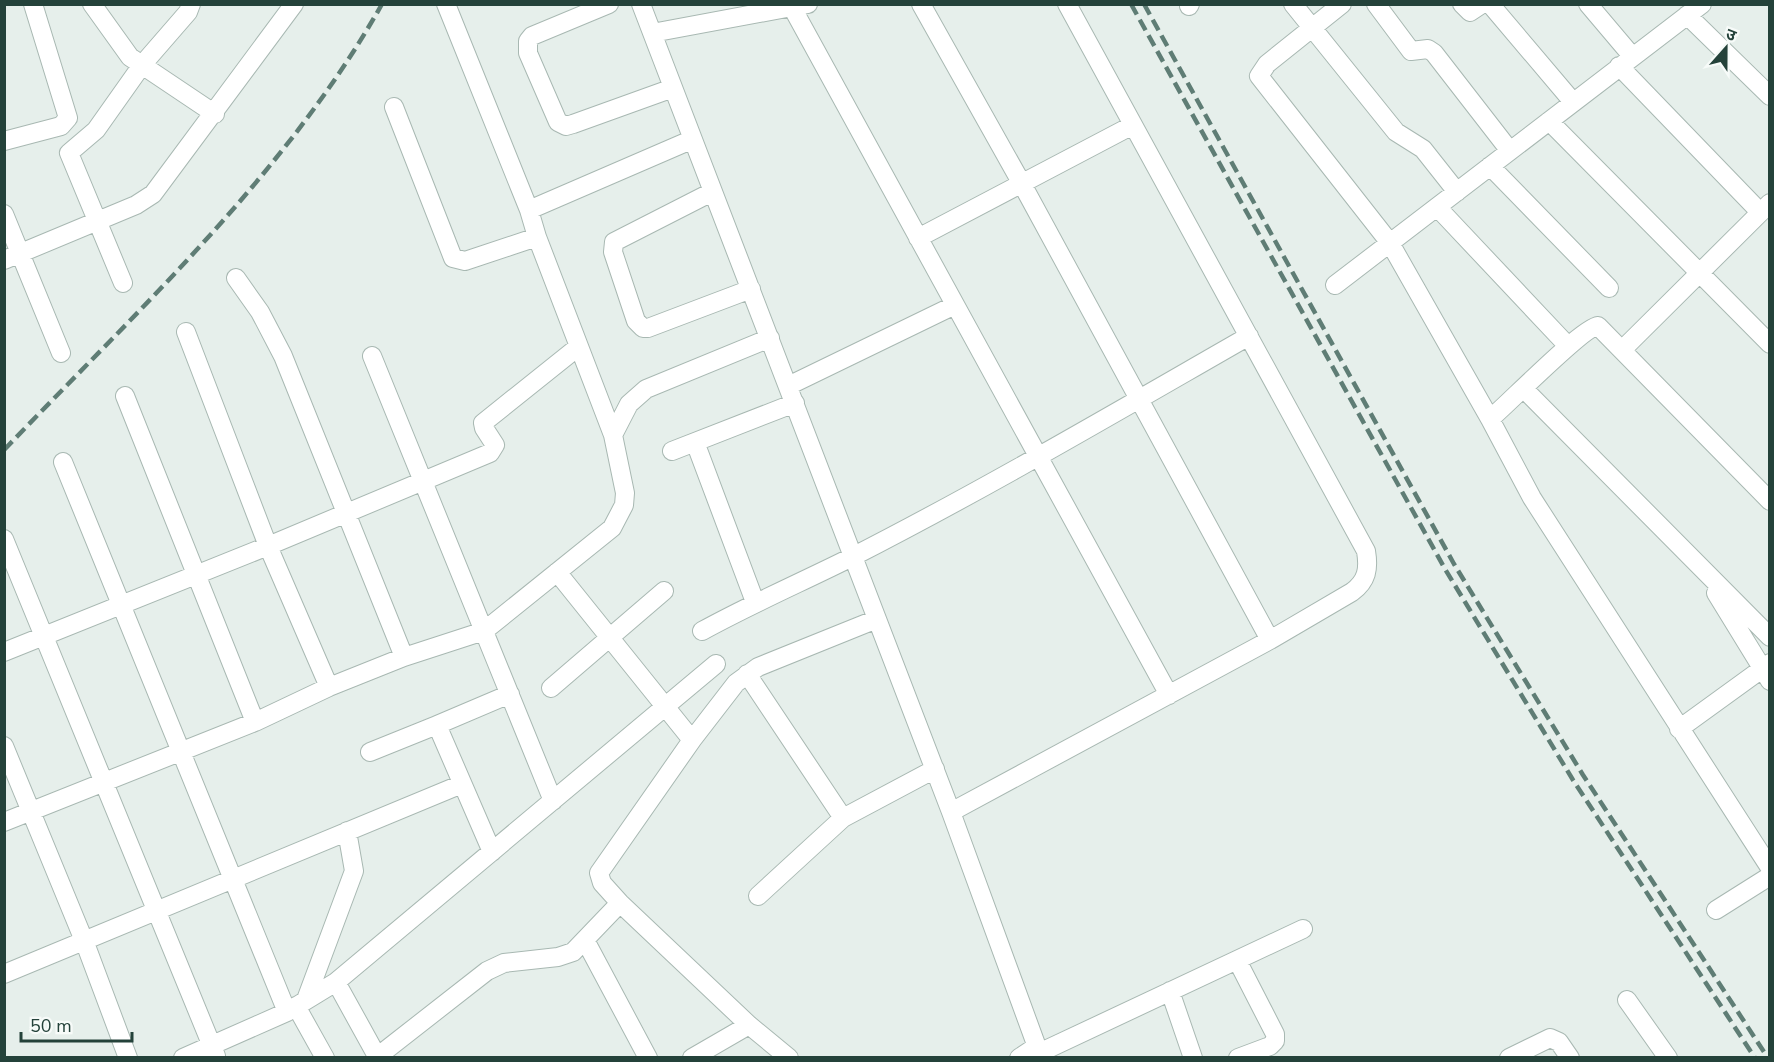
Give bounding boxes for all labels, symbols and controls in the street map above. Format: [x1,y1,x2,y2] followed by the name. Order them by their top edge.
[1696,18,1756,78] north arrow
[1723,23,1740,47] text: उ
[21,1005,132,1043] scale bar
[30,1014,72,1038] text: 50 m

